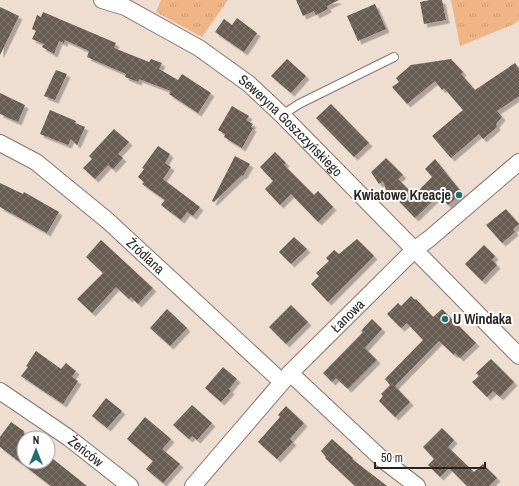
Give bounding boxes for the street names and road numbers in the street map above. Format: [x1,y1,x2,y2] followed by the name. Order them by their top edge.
[235,71,346,180] street label: Seweryna Goszczyńskiego
[123,234,169,278] street label: Źródlana
[327,295,369,336] street label: Łanowa
[65,432,108,471] street label: Żeńców

